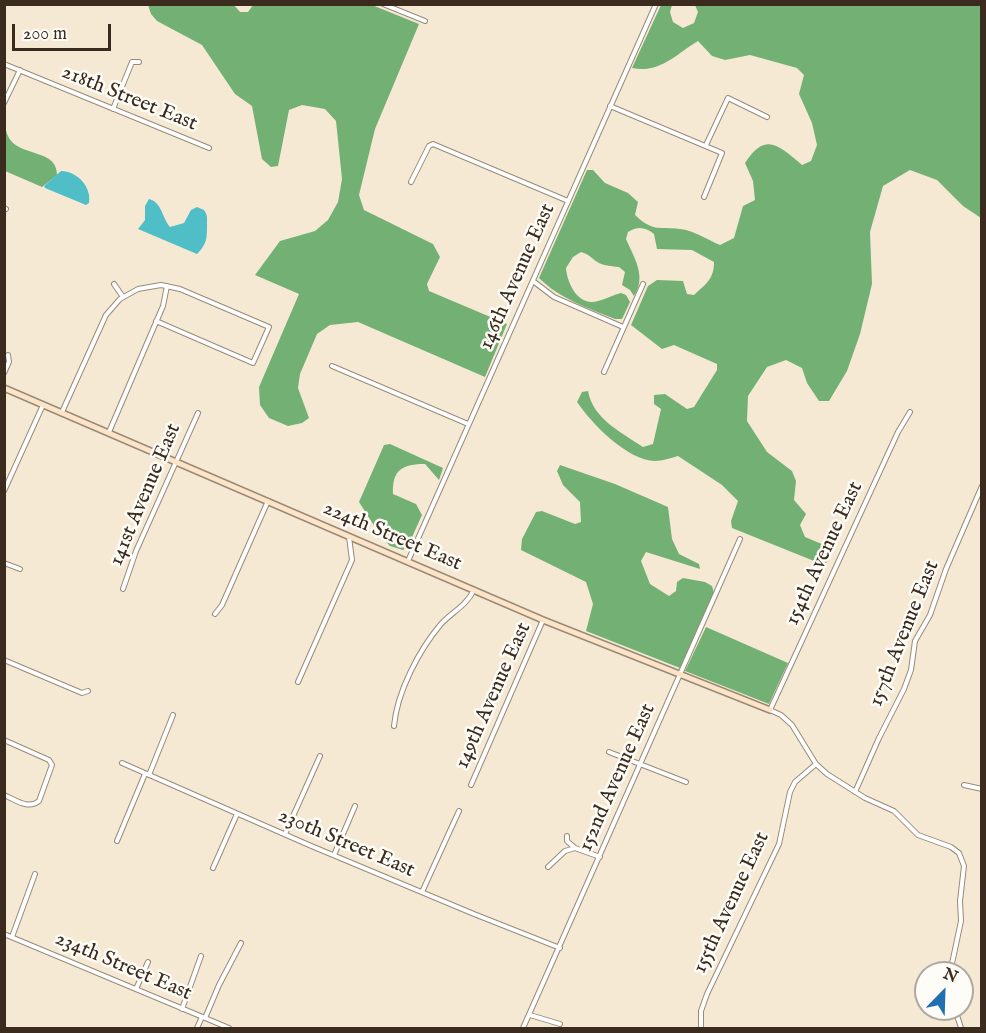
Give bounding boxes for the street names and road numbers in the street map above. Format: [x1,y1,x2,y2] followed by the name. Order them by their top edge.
[58,60,200,138] street label: 218th Street East
[475,200,561,354] street label: 146th Avenue East
[105,420,187,570] street label: 141st Avenue East
[781,478,869,630] street label: 154th Avenue East
[319,496,465,578] street label: 224th Street East
[864,557,946,711] street label: 157th Avenue East
[451,619,537,773] street label: 149th Avenue East
[574,700,662,856] street label: 152nd Avenue East
[274,804,418,884] street label: 230th Street East
[688,828,776,978] street label: 155th Avenue East
[51,927,195,1007] street label: 234th Street East

